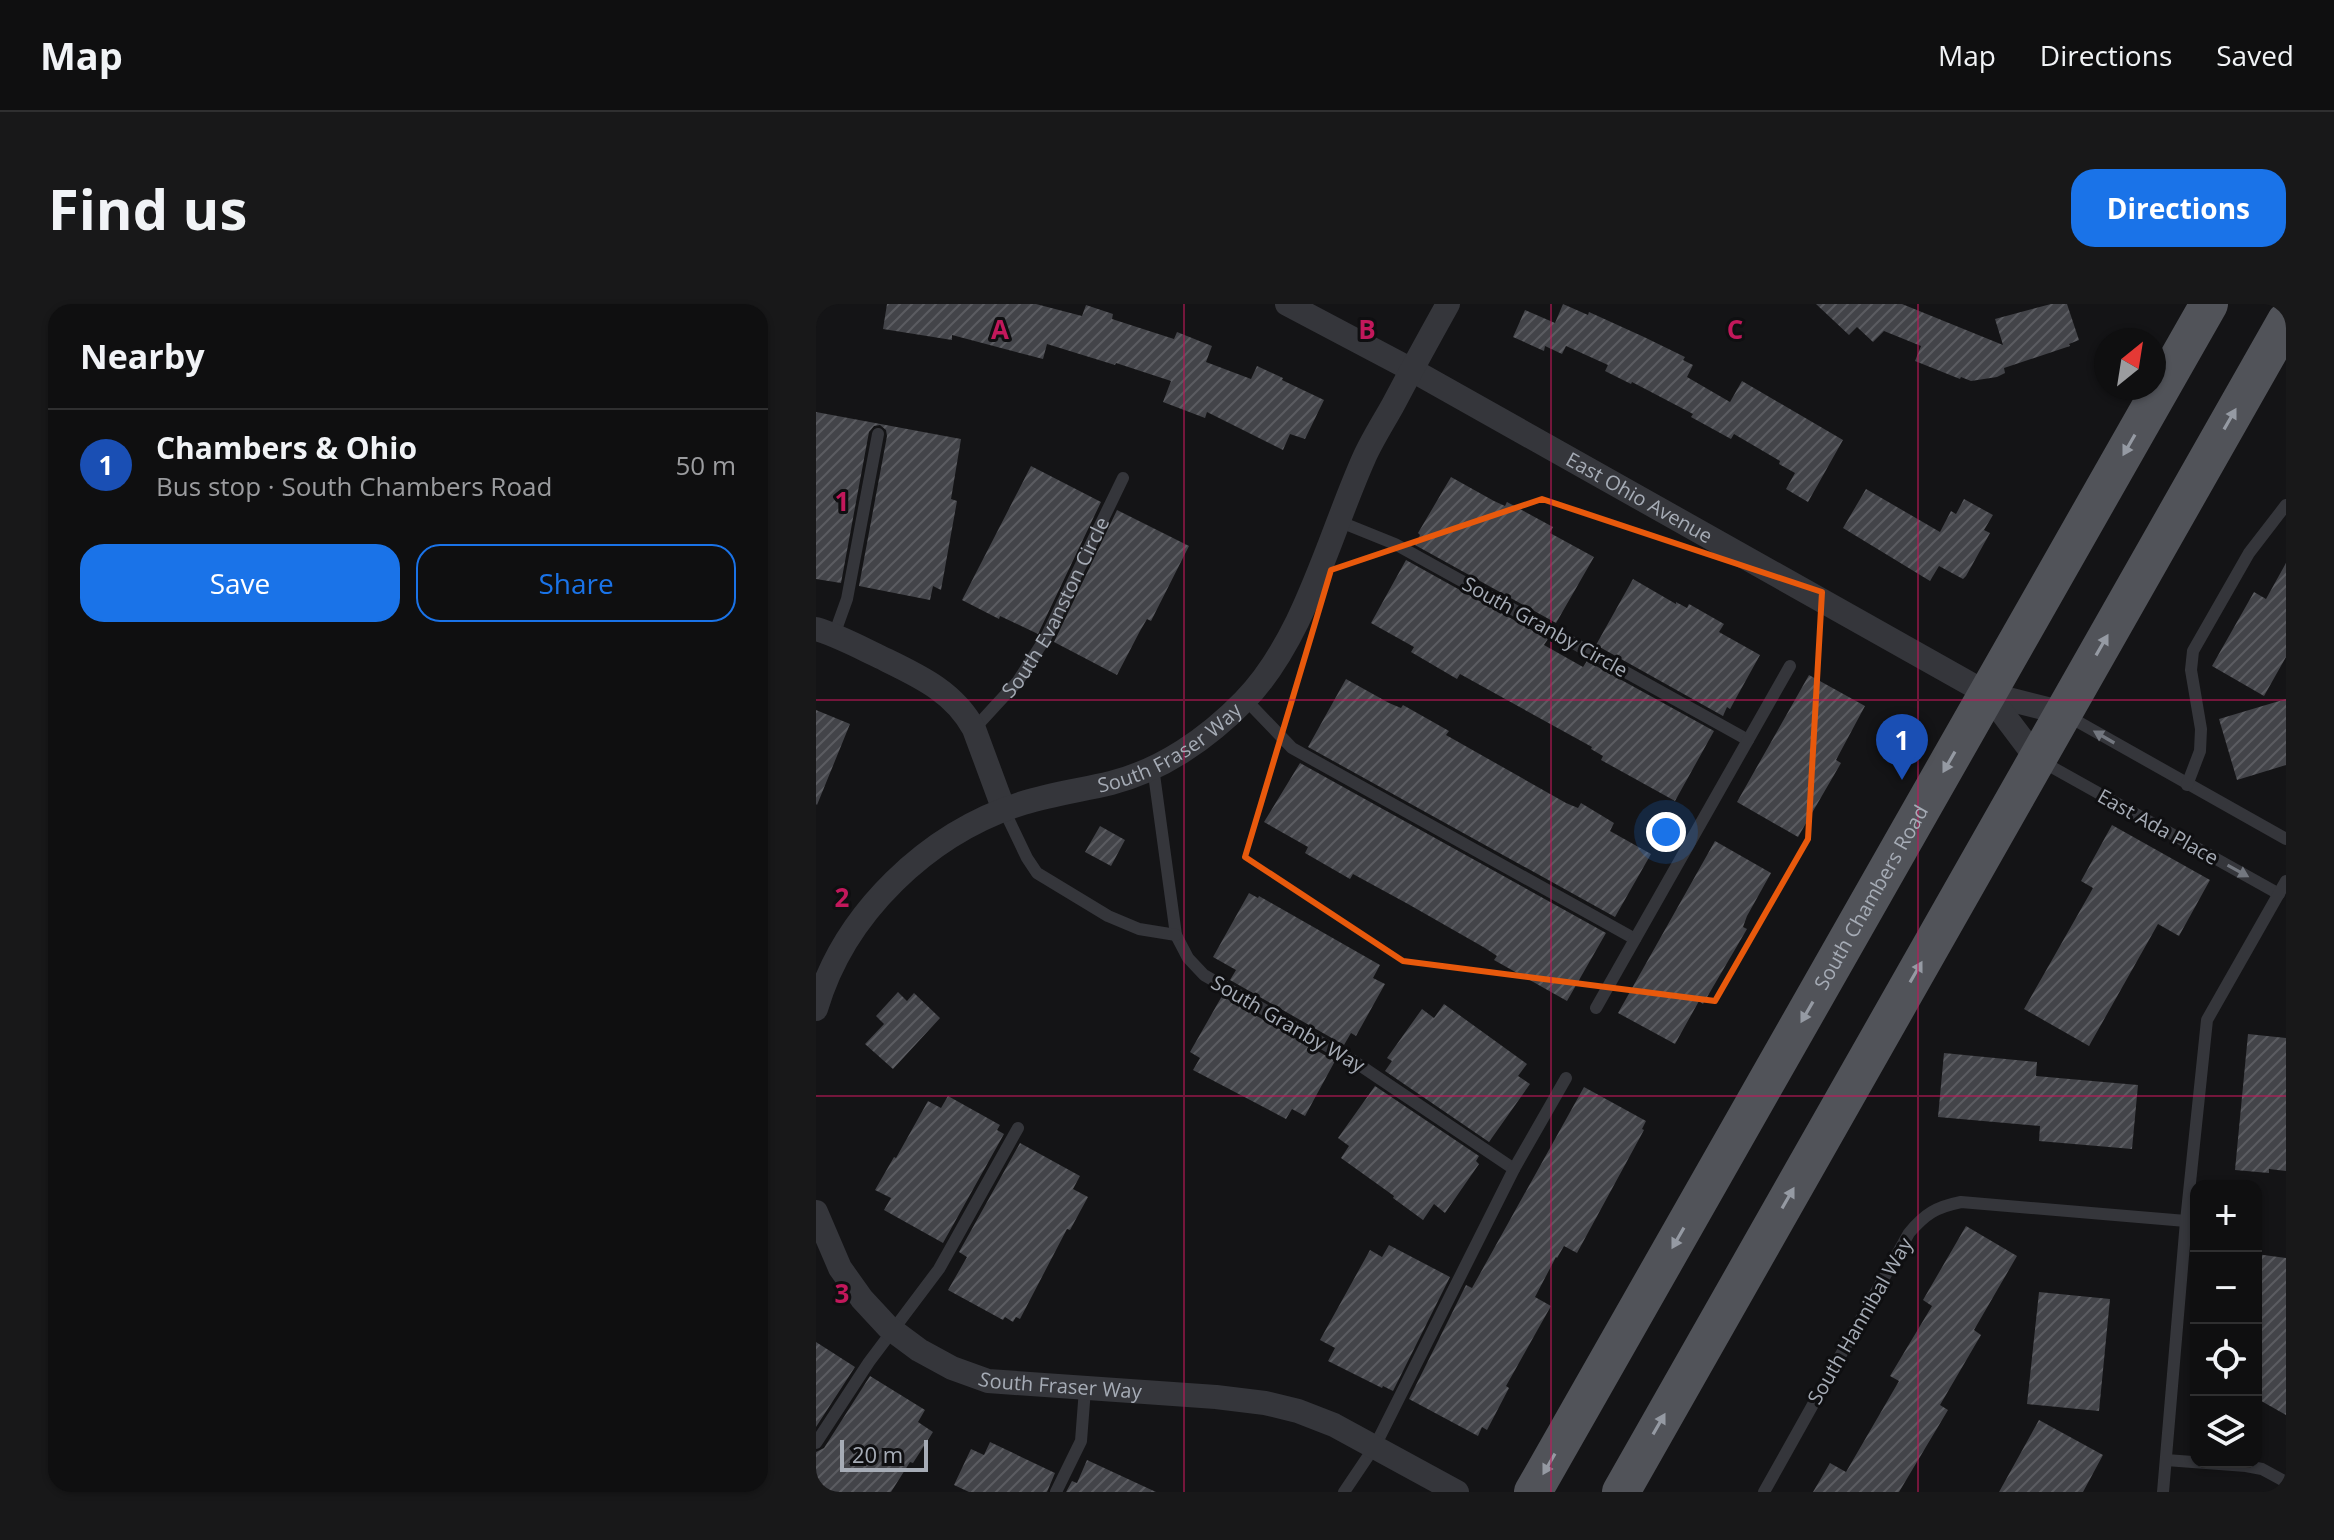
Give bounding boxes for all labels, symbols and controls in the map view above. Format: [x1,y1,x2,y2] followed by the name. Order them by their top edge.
[40,29,123,81] text: Map
[1938,36,1996,74] text: Map
[2040,36,2172,74] text: Directions
[2216,36,2294,74] text: Saved
[2071,169,2286,247] button: Directions
[48,170,247,246] text: Find us
[991,311,1009,347] text: A
[1358,311,1376,347] text: B
[1727,311,1743,347] text: C
[2094,328,2166,400] north arrow
[80,333,205,379] text: Nearby
[2223,408,2237,431] one-way arrow
[156,427,417,468] text: Chambers & Ohio
[2123,434,2137,456] one-way arrow
[1561,445,1717,549] street label: East Ohio Avenue
[99,447,113,483] text: 1
[675,447,736,483] text: 50 m
[156,468,552,504] text: Bus stop · South Chambers Road
[835,483,849,519] text: 1
[995,512,1115,703] street label: South Evanston Circle
[80,544,400,622] button: Save
[416,544,736,622] button: Share
[1458,570,1633,683] street label: South Granby Circle
[2095,634,2108,657] one-way arrow
[1095,696,1248,799] street label: South Fraser Way
[1876,714,1928,780] pin: 1
[2093,730,2116,744] one-way arrow
[1942,751,1956,773] one-way arrow
[2093,782,2224,871] street label: East Ada Place
[1808,800,1934,995] street label: South Chambers Road
[1646,812,1686,852] your location
[2227,864,2249,878] one-way arrow
[835,879,850,915] text: 2
[1909,961,1923,983] one-way arrow
[1207,969,1371,1079] street label: South Granby Way
[1800,1001,1814,1024] one-way arrow
[2190,1180,2262,1468] map controls
[2190,1180,2262,1252] button: +
[1781,1187,1795,1209] one-way arrow
[1671,1227,1685,1249] one-way arrow
[1801,1232,1919,1409] street label: South Hannibal Way
[2190,1252,2262,1324] button: −
[835,1275,849,1311] text: 3
[2190,1324,2262,1396] button: locate
[975,1365,1144,1405] street label: South Fraser Way
[2190,1396,2262,1468] button: layers
[1652,1413,1666,1436] one-way arrow
[840,1436,928,1472] scale bar
[852,1439,903,1469] text: 20 m
[1542,1453,1556,1475] one-way arrow

